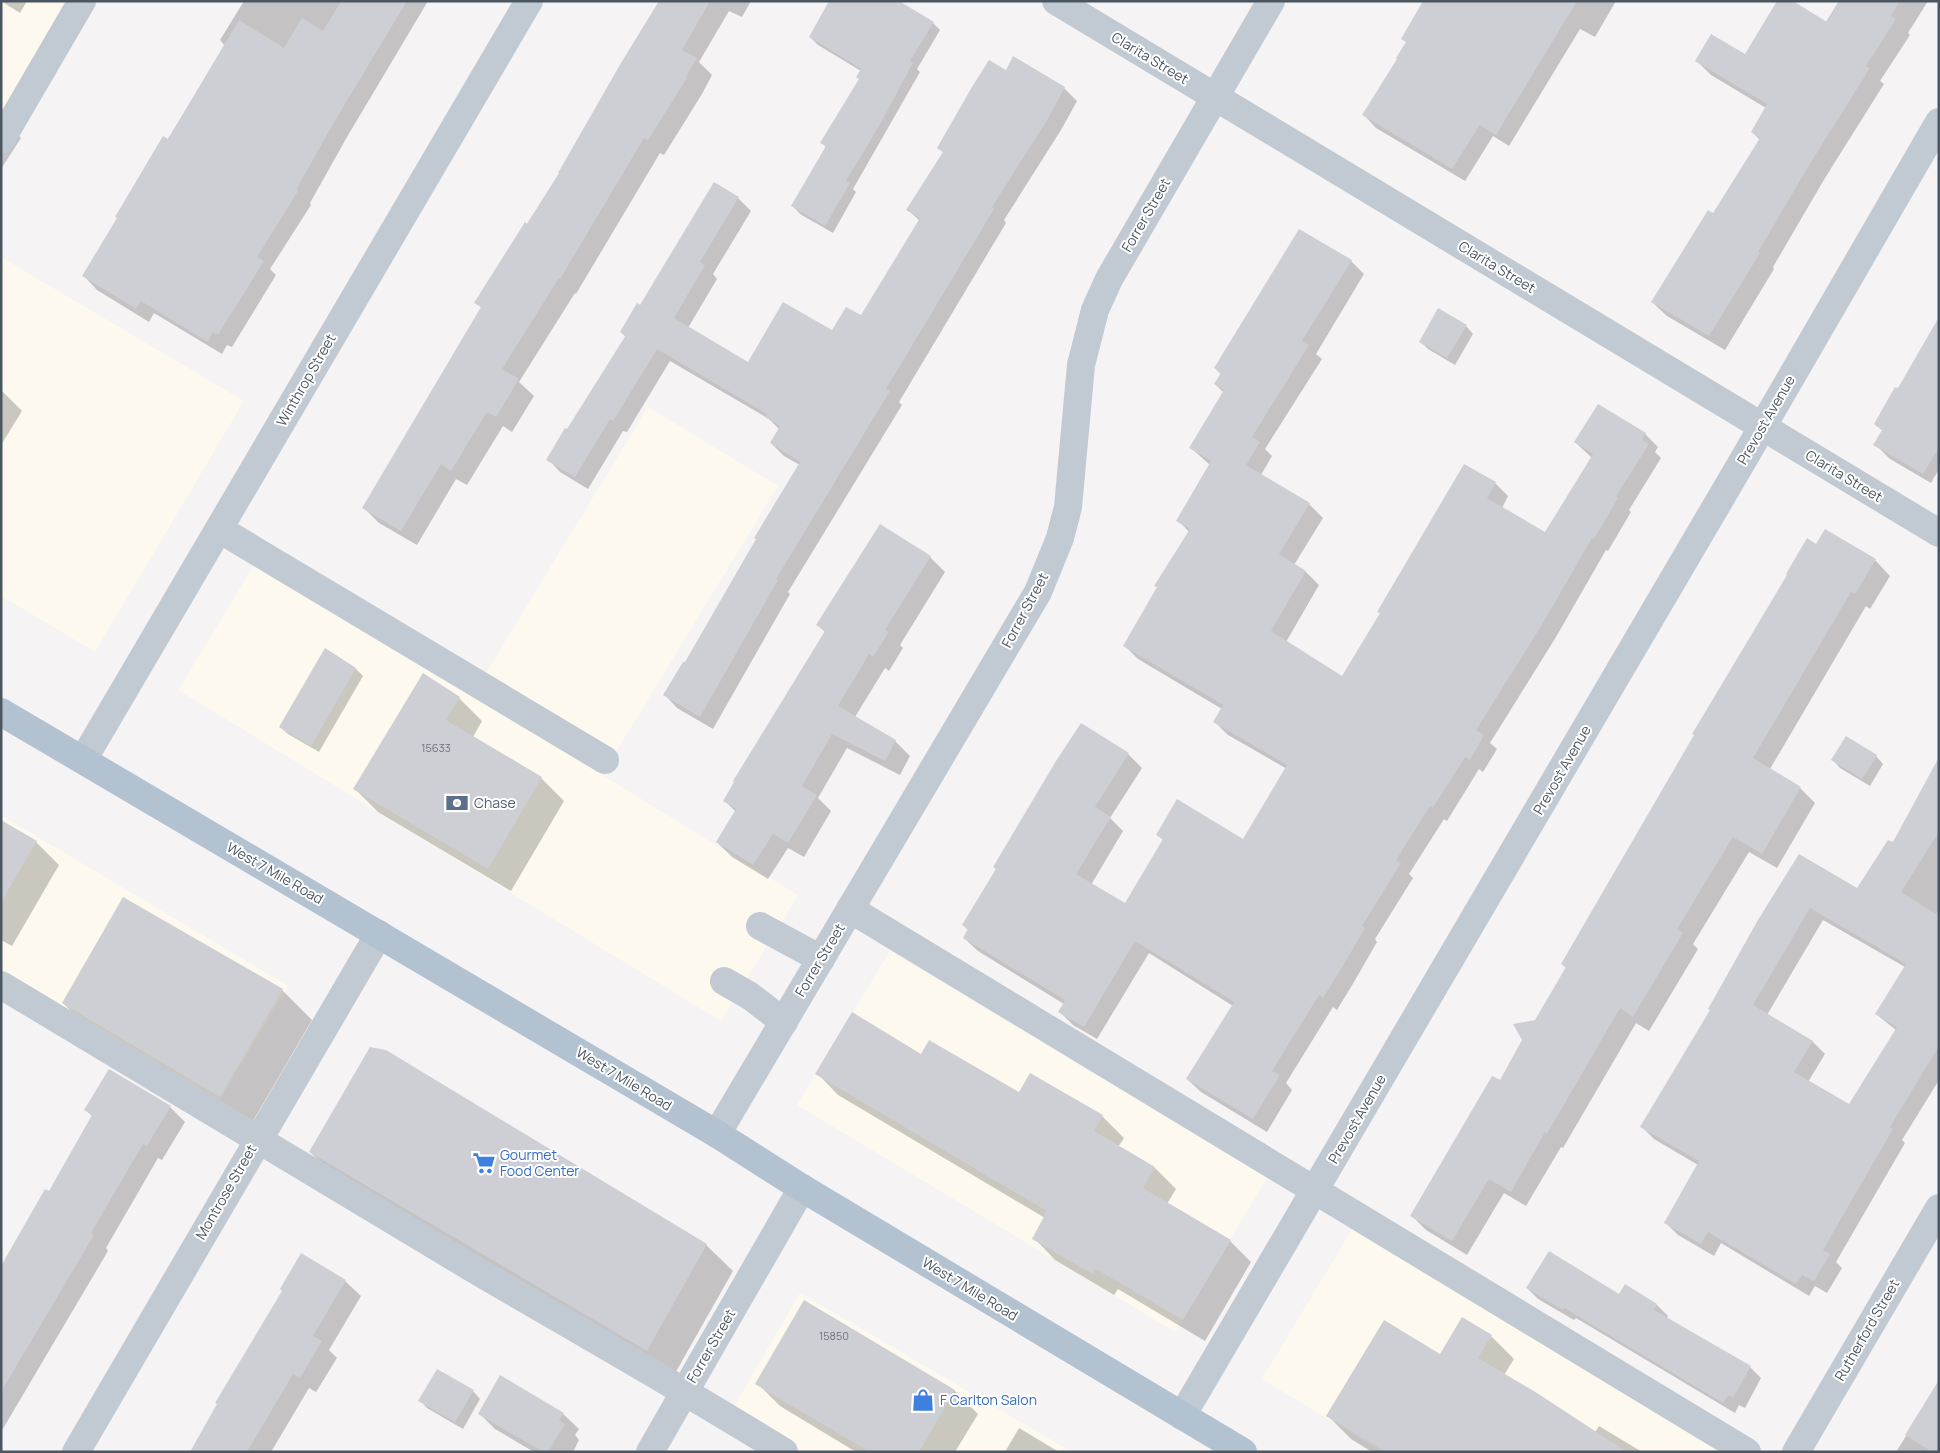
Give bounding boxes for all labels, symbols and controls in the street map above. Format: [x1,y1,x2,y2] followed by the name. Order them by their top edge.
[1108,27,1193,88] street label: Clarita Street
[1117,174,1175,255] street label: Forrer Street
[1455,236,1540,297] street label: Clarita Street
[271,330,340,429] street label: Winthrop Street
[1732,372,1799,468] street label: Prevost Avenue
[1802,445,1887,506] street label: Clarita Street
[997,569,1052,651] street label: Forrer Street
[1528,722,1595,818] street label: Prevost Avenue
[421,740,451,755] house number: 15633
[444,790,470,816] bank icon: Chase
[474,793,516,812] place label: Chase
[224,837,327,908] street label: West 7 Mile Road
[790,919,849,1000] street label: Forrer Street
[573,1042,676,1115] street label: West 7 Mile Road
[1323,1071,1390,1167] street label: Prevost Avenue
[191,1141,261,1243] street label: Montrose Street
[500,1145,579,1180] place label: Gourmet Food Center
[471,1150,497,1176] supermarket icon: Gourmet Food Center
[919,1252,1022,1325] street label: West 7 Mile Road
[1830,1275,1904,1384] street label: Rutherford Street
[682,1305,740,1386] street label: Forrer Street
[819,1328,849,1343] house number: 15850
[910,1387,936,1413] shop icon: F Carlton Salon
[940,1390,1037,1409] place label: F Carlton Salon

